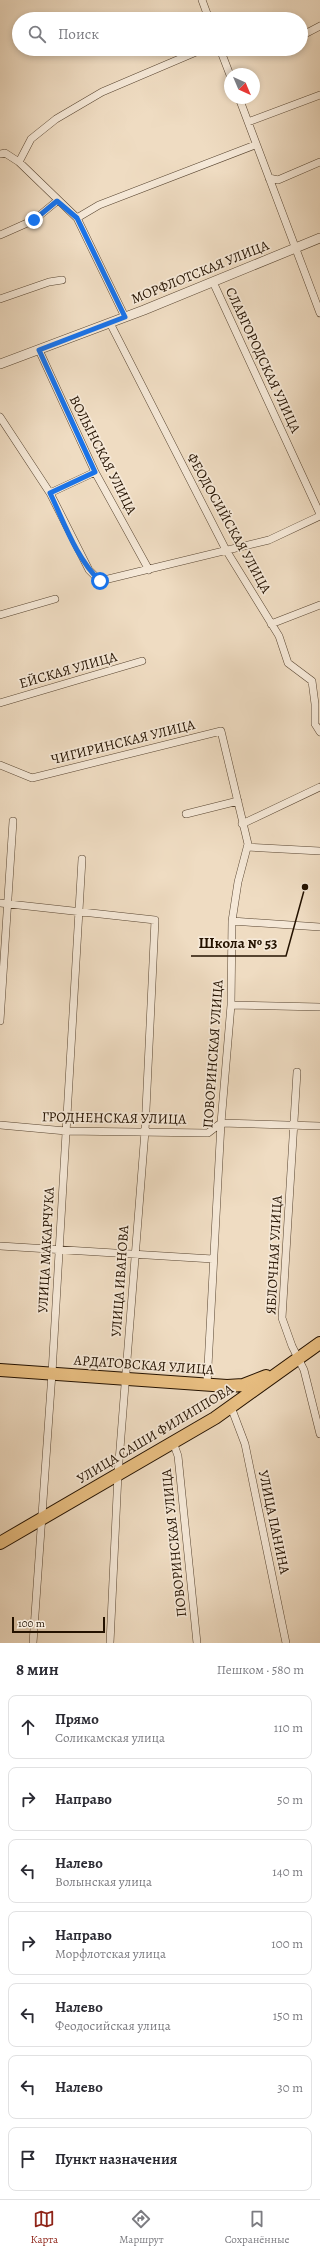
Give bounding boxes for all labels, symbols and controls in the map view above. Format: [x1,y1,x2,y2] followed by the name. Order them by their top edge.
[12,12,308,56] search box
[26,23,48,45] icon: search
[58,24,99,44] text: Поиск
[224,68,260,104] north arrow
[25,211,43,229] route end
[128,235,273,308] street label: МОРФЛОТСКАЯ УЛИЦА
[221,284,305,437] street label: СЛАВГОРОДСКАЯ УЛИЦА
[65,392,142,519] street label: ВОЛЫНСКАЯ УЛИЦА
[182,449,276,597] street label: ФЕОДОСИЙСКАЯ УЛИЦА
[91,572,109,590] route start
[17,647,120,693] street label: ЕЙСКАЯ УЛИЦА
[49,715,198,769] street label: ЧИГИРИНСКАЯ УЛИЦА
[191,929,286,956] callout: Школа № 53
[198,933,278,953] text: Школа № 53
[198,978,228,1129] street label: ПОВОРИНСКАЯ УЛИЦА
[42,1107,187,1129] street label: ГРОДНЕНСКАЯ УЛИЦА
[33,1186,59,1313] street label: УЛИЦА МАКАРЧУКА
[261,1194,287,1315] street label: ЯБЛОЧНАЯ УЛИЦА
[107,1224,133,1338] street label: УЛИЦА ИВАНОВА
[72,1351,216,1379] street label: АРДАТОВСКАЯ УЛИЦА
[73,1379,237,1488] street label: УЛИЦА САШИ ФИЛИППОВА
[157,1467,191,1618] street label: ПОВОРИНСКАЯ УЛИЦА
[254,1468,294,1576] street label: УЛИЦА ПАНИНА
[12,1615,105,1634] scale bar
[18,1616,45,1631] text: 100 m
[16,1658,59,1681] text: 8 мин
[217,1661,304,1678] text: Пешком · 580 m
[55,1709,99,1729] text: Прямо
[17,1716,39,1738] icon: ahead
[274,1719,303,1736] text: 110 m
[55,1729,165,1746] text: Соликамская улица
[17,1788,39,1810] icon: right
[55,1789,112,1809] text: Направо
[277,1791,303,1808] text: 50 m
[55,1853,103,1873] text: Налево
[17,1860,39,1882] icon: left
[272,1863,303,1880] text: 140 m
[55,1873,152,1890] text: Волынская улица
[55,1925,112,1945] text: Направо
[17,1932,39,1954] icon: right
[271,1935,303,1952] text: 100 m
[55,1945,166,1962] text: Морфлотская улица
[55,1997,103,2017] text: Налево
[17,2004,39,2026] icon: left
[273,2007,303,2024] text: 150 m
[55,2017,171,2034] text: Феодосийская улица
[17,2076,39,2098] icon: left
[55,2077,103,2097] text: Налево
[277,2079,303,2096] text: 30 m
[17,2148,39,2170] icon: arrive
[55,2149,177,2169] text: Пункт назначения
[30,2208,58,2247] tab: Карта
[119,2208,164,2247] tab: Маршрут
[225,2208,290,2247] tab: Сохранённые

